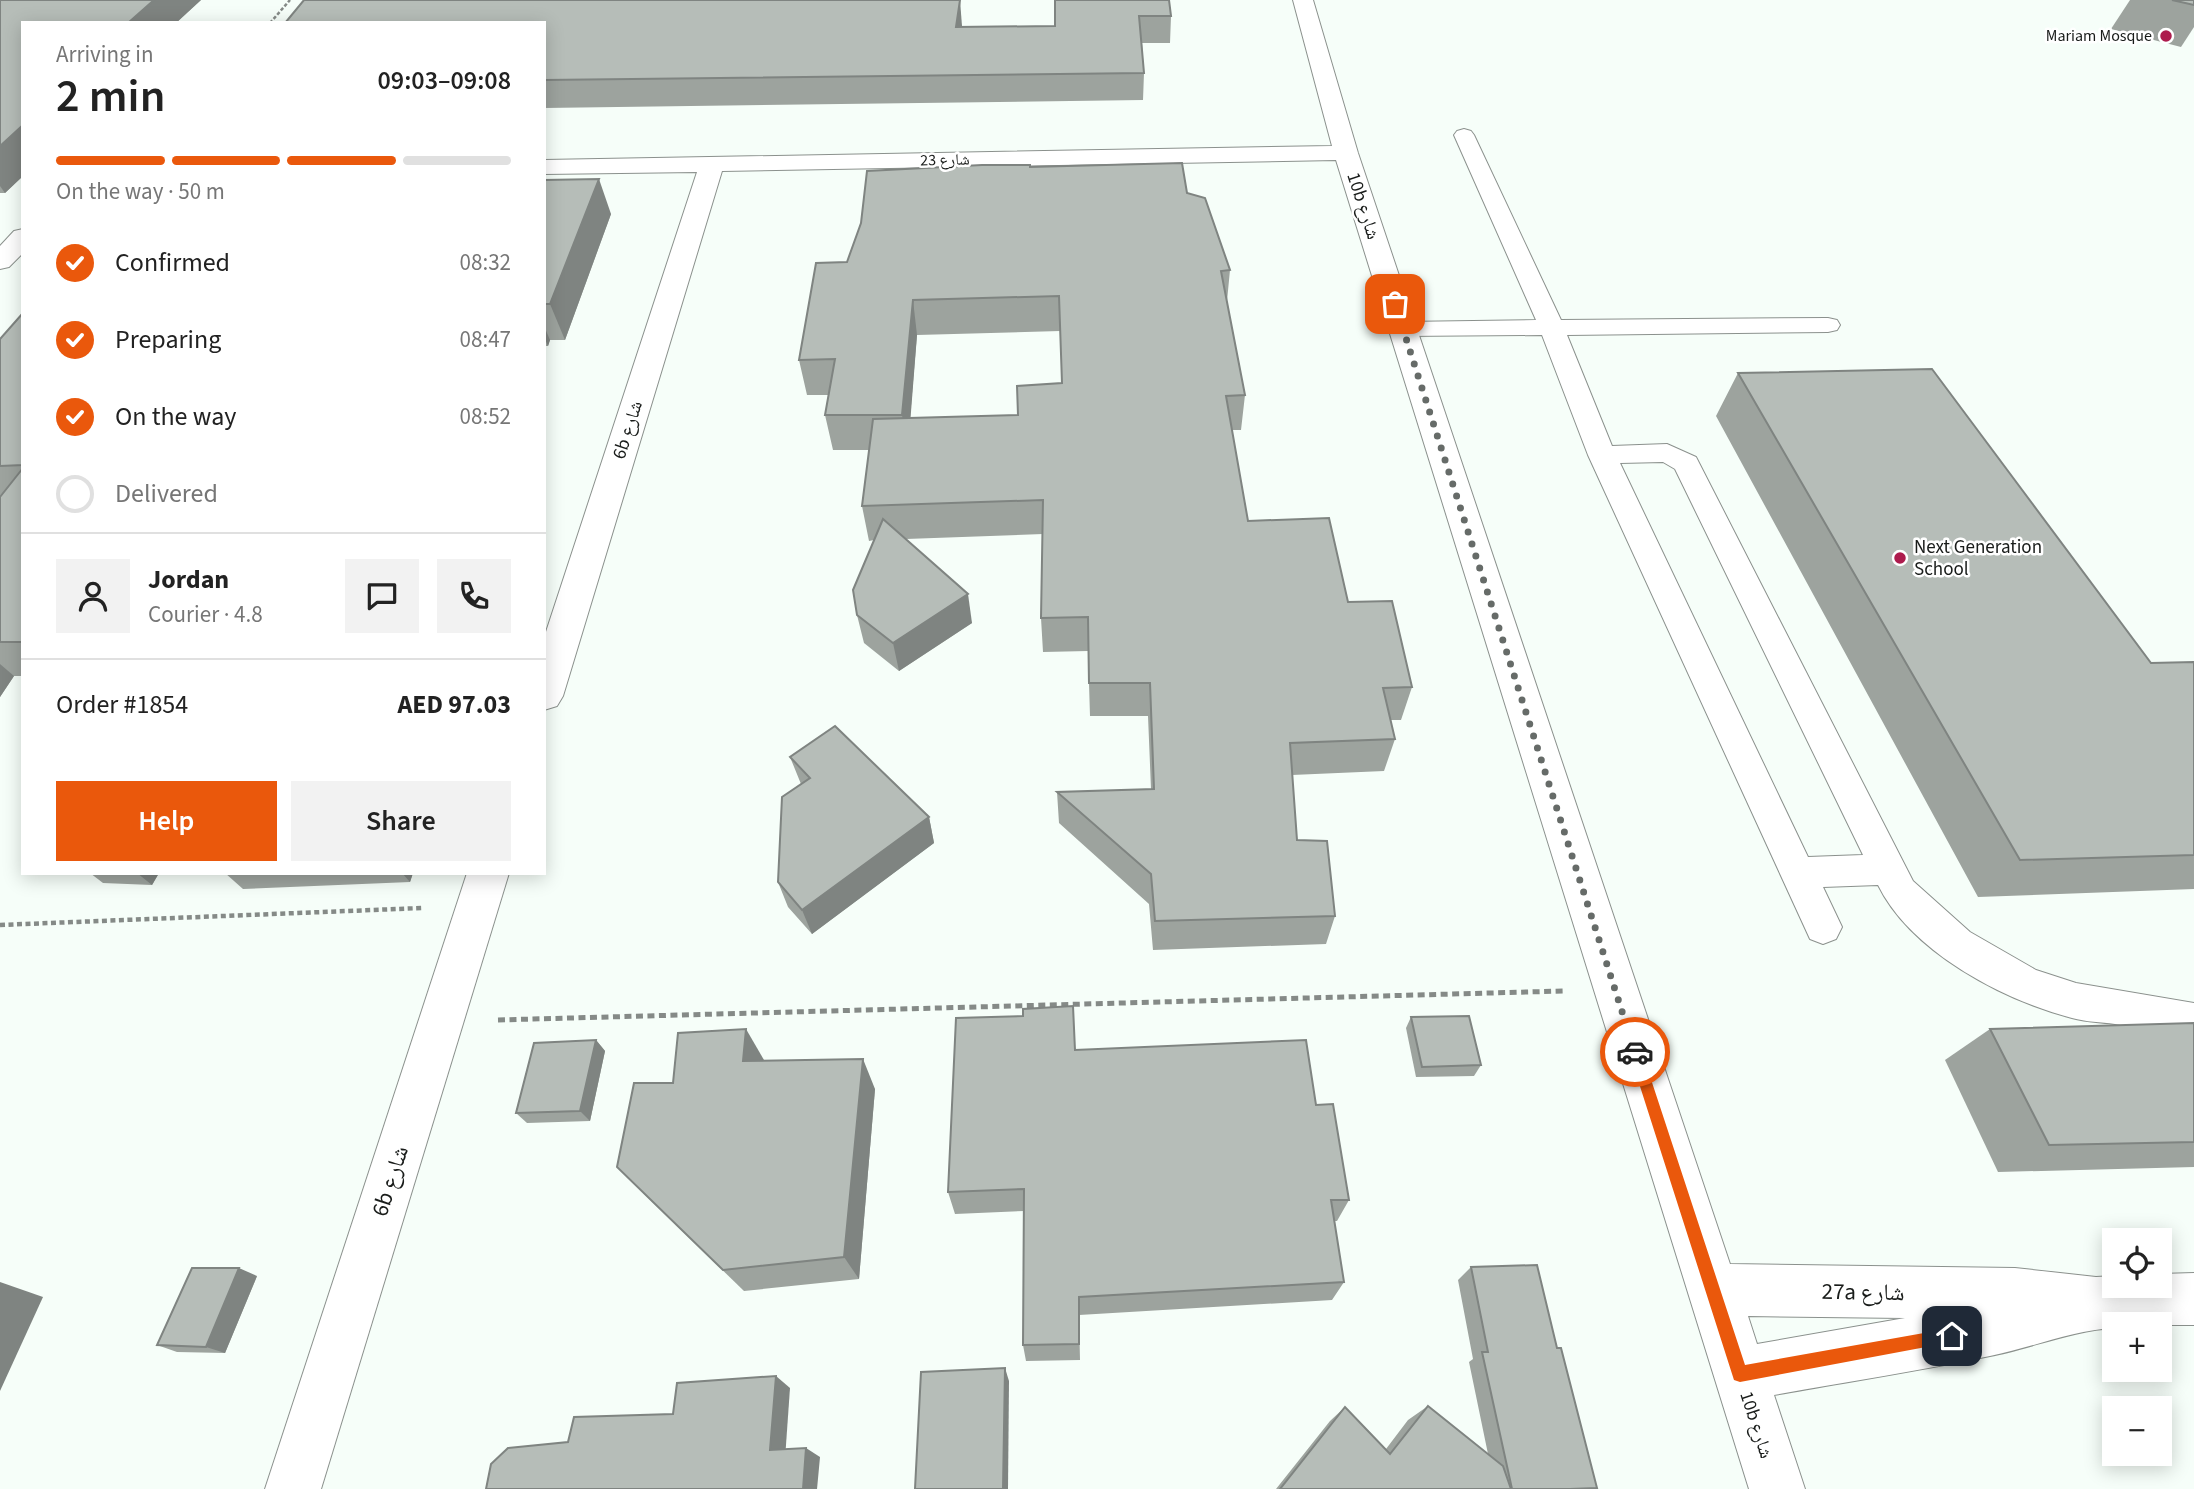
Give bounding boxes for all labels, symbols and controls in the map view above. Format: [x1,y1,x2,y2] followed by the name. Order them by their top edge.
[2046,25,2152,47] place label: Mariam Mosque
[2158,28,2174,44] marker: Mariam Mosque
[56,38,154,71] text: Arriving in
[378,62,511,99] text: 09:03–09:08
[56,64,165,129] text: 2 min
[920,149,970,171] street label: شارع 23
[1339,169,1387,243] street label: 10b شارع
[56,175,225,208] text: On the way · 50 m
[56,244,94,282] icon: check
[115,244,230,281] text: Confirmed
[460,246,511,279] text: 08:32
[1365,274,1425,334] pin
[1376,285,1414,323] icon: bag
[56,321,94,359] icon: check
[115,321,221,358] text: Preparing
[460,323,511,356] text: 08:47
[606,397,650,463] street label: 6b شارع
[56,398,94,436] icon: check
[115,398,236,435] text: On the way
[460,400,511,433] text: 08:52
[115,475,218,512] text: Delivered
[1914,534,2042,583] place label: Next Generation School
[1892,550,1908,566] marker: Next Generation School
[56,559,130,633] button: person
[345,559,419,633] button: chat
[437,559,511,633] button: phone
[148,561,229,598] text: Jordan
[148,598,263,631] text: Courier · 4.8
[56,686,188,723] text: Order #1854
[397,686,511,723] text: AED 97.03
[56,781,277,861] button: Help
[291,781,511,861] button: Share
[1600,1017,1670,1087] courier
[1616,1033,1654,1071] icon: car
[363,1141,417,1221] street label: 6b شارع
[2102,1228,2172,1466] map controls
[2102,1228,2172,1298] button: locate
[1821,1275,1905,1309] street label: 27a شارع
[1922,1306,1982,1366] pin
[2102,1312,2172,1382] button: +
[1933,1317,1971,1355] icon: home
[1732,1388,1780,1462] street label: 10b شارع
[2102,1396,2172,1466] button: −

